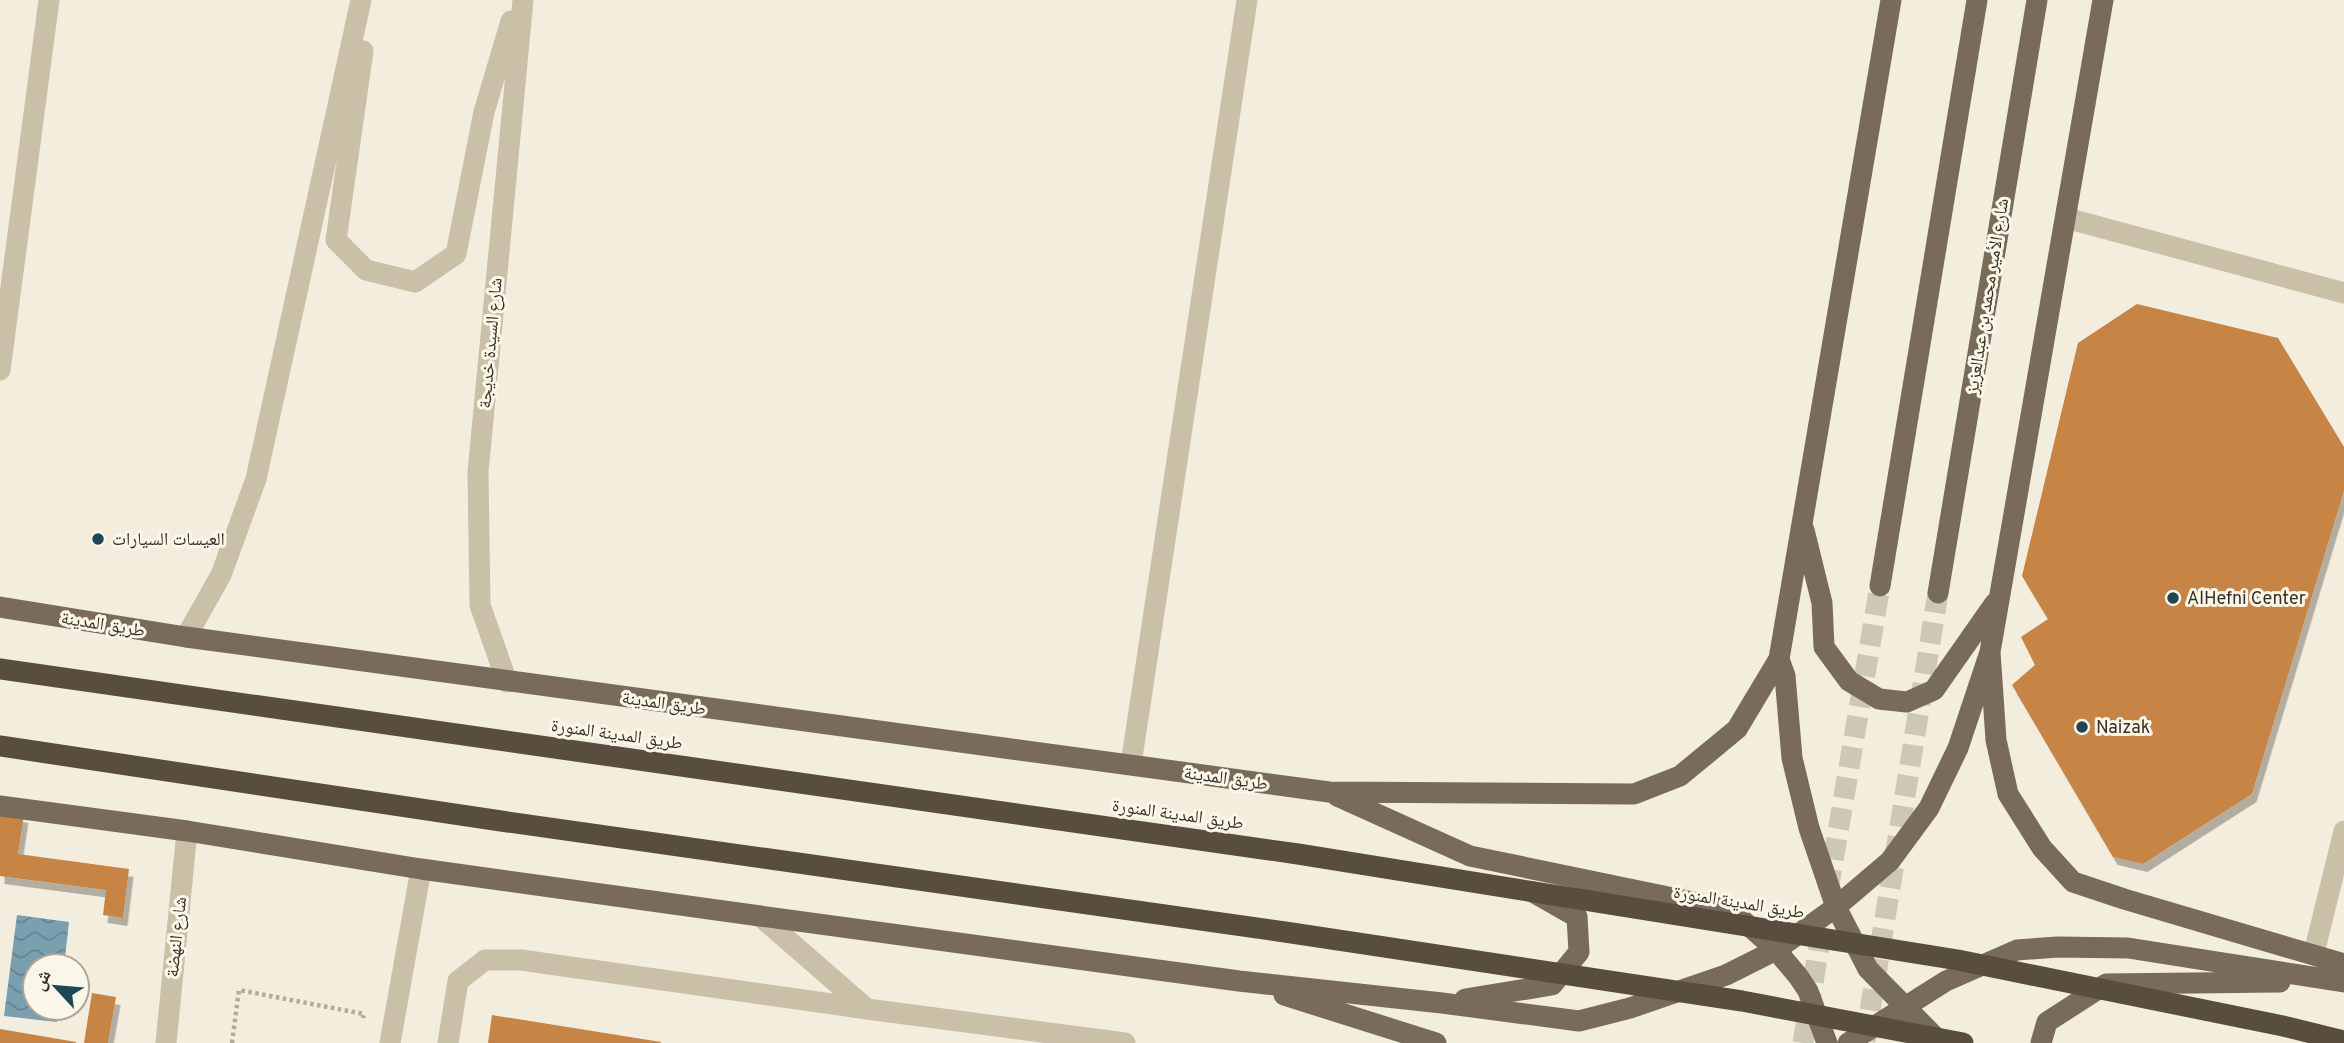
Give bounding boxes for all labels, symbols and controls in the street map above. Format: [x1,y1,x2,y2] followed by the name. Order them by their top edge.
[1962,197,2015,397] street label: شارع الأمير محمد بن عبدالعزيز
[474,277,509,410] street label: شارع السيدة خديجة
[112,529,225,552] place label: العيسات السيارات
[90,531,106,547] marker: العيسات السيارات
[2187,588,2306,611] place label: AlHefni Center
[2165,590,2181,606] marker: AlHefni Center
[59,607,146,643] street label: طريق المدينة
[620,687,707,722] street label: طريق المدينة
[550,715,684,756] street label: طريق المدينة المنورة
[2096,717,2150,740] place label: Naizak
[2074,719,2090,735] marker: Naizak
[1182,762,1269,797] street label: طريق المدينة
[1111,795,1245,836] street label: طريق المدينة المنورة
[1672,882,1806,925] street label: طريق المدينة المنورة
[162,896,193,979] street label: شارع النهضة
[21,952,91,1022] north arrow
[27,966,58,995] text: ش

